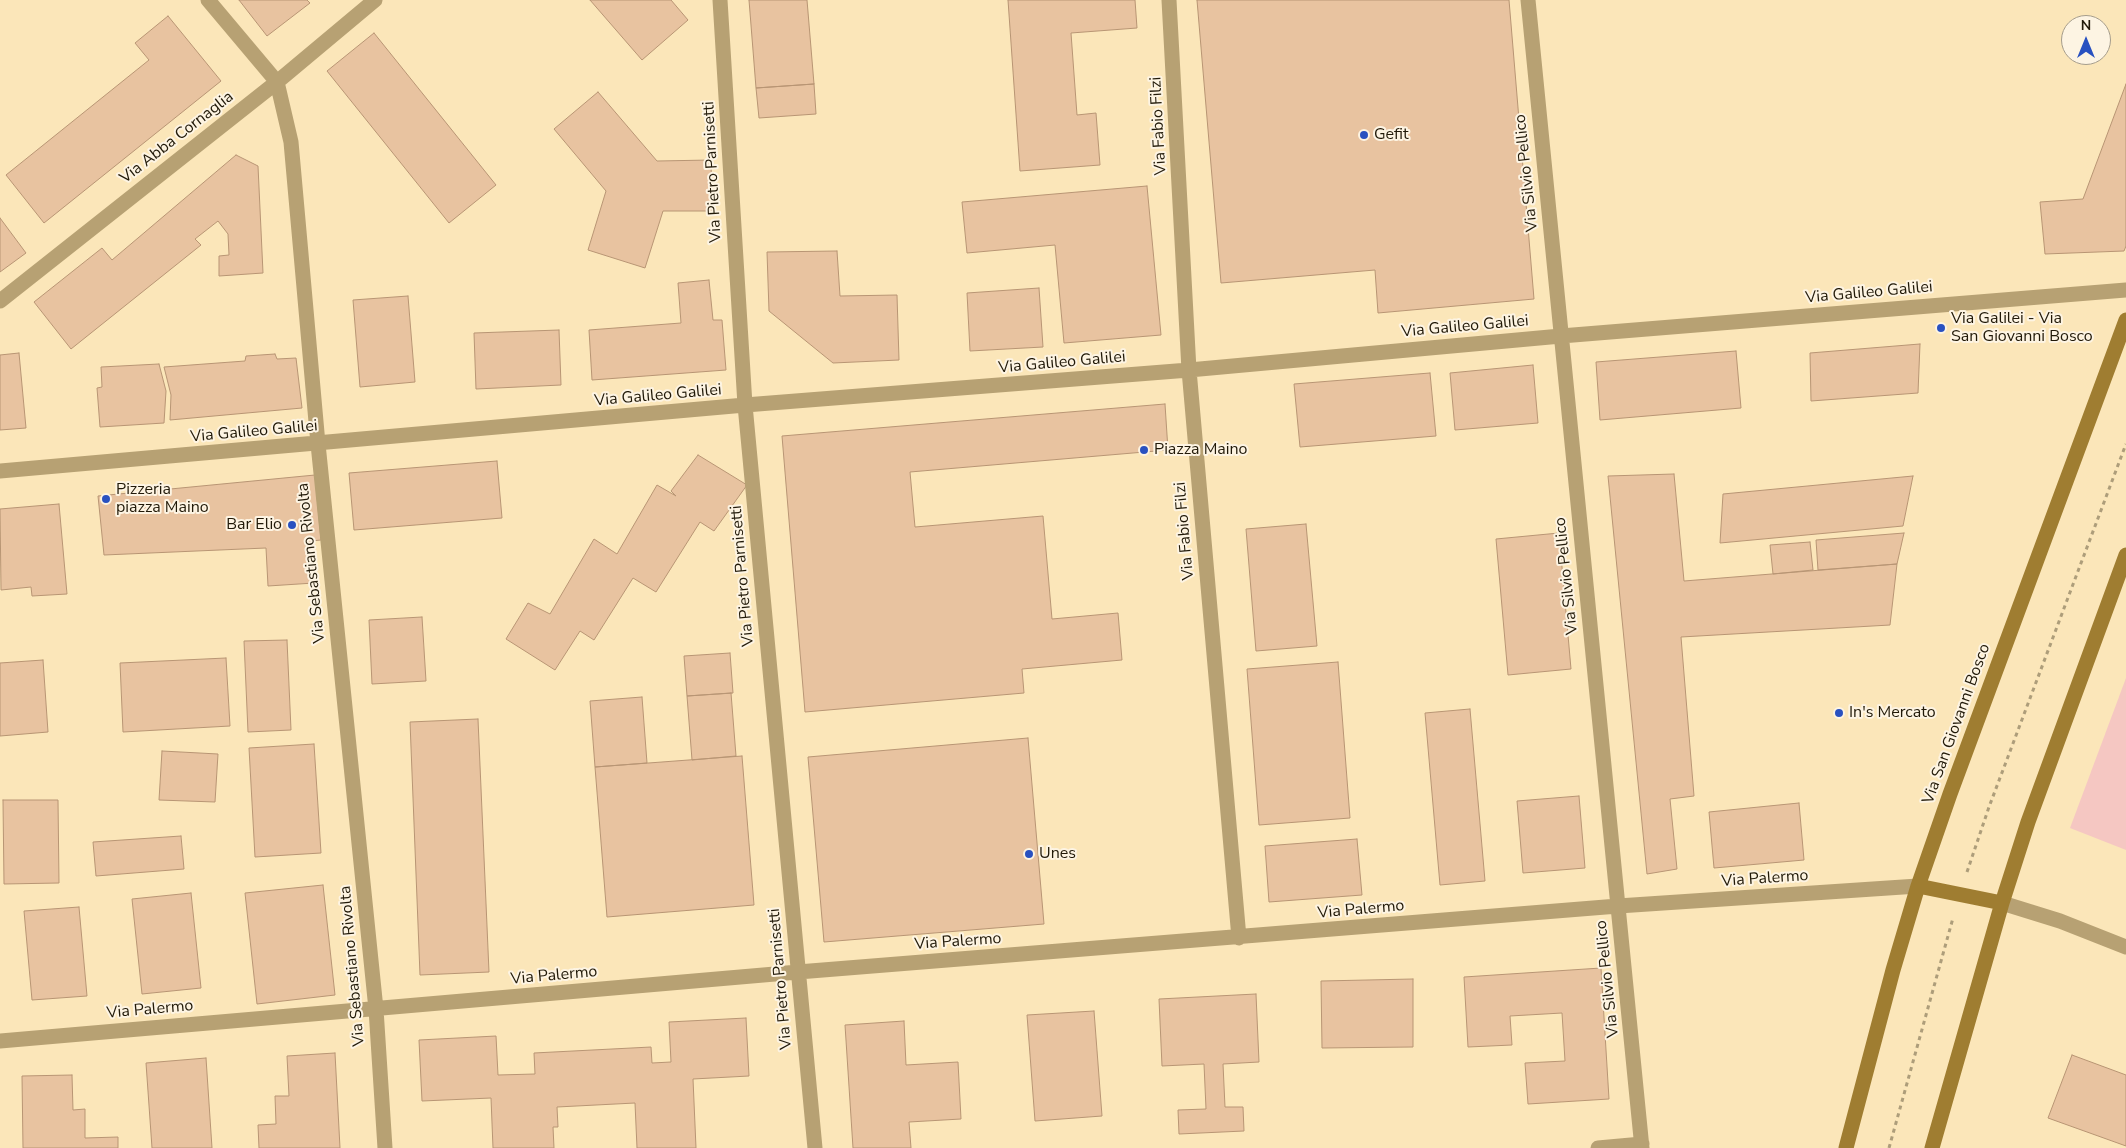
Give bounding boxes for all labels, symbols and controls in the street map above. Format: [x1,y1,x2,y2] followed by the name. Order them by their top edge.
[2061,15,2111,65] north arrow
[2081,16,2091,35] text: N
[1147,76,1171,176] street label: Via Fabio Filzi
[116,88,238,188] street label: Via Abba Cornaglia
[700,101,726,243] street label: Via Pietro Parnisetti
[1511,113,1543,233] street label: Via Silvio Pellico
[1374,125,1409,145] place label: Gefit
[1358,129,1370,141] marker: Gefit
[1805,278,1933,308] street label: Via Galileo Galilei
[1951,309,2093,347] place label: Via Galilei - Via San Giovanni Bosco
[1401,312,1529,342] street label: Via Galileo Galilei
[1935,322,1947,334] marker: Via Galilei - Via San Giovanni Bosco
[998,348,1126,378] street label: Via Galileo Galilei
[594,381,722,411] street label: Via Galileo Galilei
[190,417,318,447] street label: Via Galileo Galilei
[1154,440,1248,460] place label: Piazza Maino
[1138,444,1150,456] marker: Piazza Maino
[116,480,209,518] place label: Pizzeria piazza Maino
[1171,481,1199,581] street label: Via Fabio Filzi
[294,482,330,644] street label: Via Sebastiano Rivolta
[100,493,112,505] marker: Pizzeria piazza Maino
[727,505,759,647] street label: Via Pietro Parnisetti
[226,515,282,535] place label: Bar Elio
[1551,516,1583,636] street label: Via Silvio Pellico
[286,519,298,531] marker: Bar Elio
[1919,641,1995,807] street label: Via San Giovanni Bosco
[1849,703,1936,723] place label: In's Mercato
[1833,707,1845,719] marker: In's Mercato
[1039,844,1076,864] place label: Unes
[1023,848,1035,860] marker: Unes
[1721,866,1809,892] street label: Via Palermo
[336,885,370,1047] street label: Via Sebastiano Rivolta
[1317,897,1405,923] street label: Via Palermo
[765,908,797,1050] street label: Via Pietro Parnisetti
[1592,919,1624,1039] street label: Via Silvio Pellico
[914,929,1002,955] street label: Via Palermo
[510,963,598,989] street label: Via Palermo
[106,997,194,1023] street label: Via Palermo

